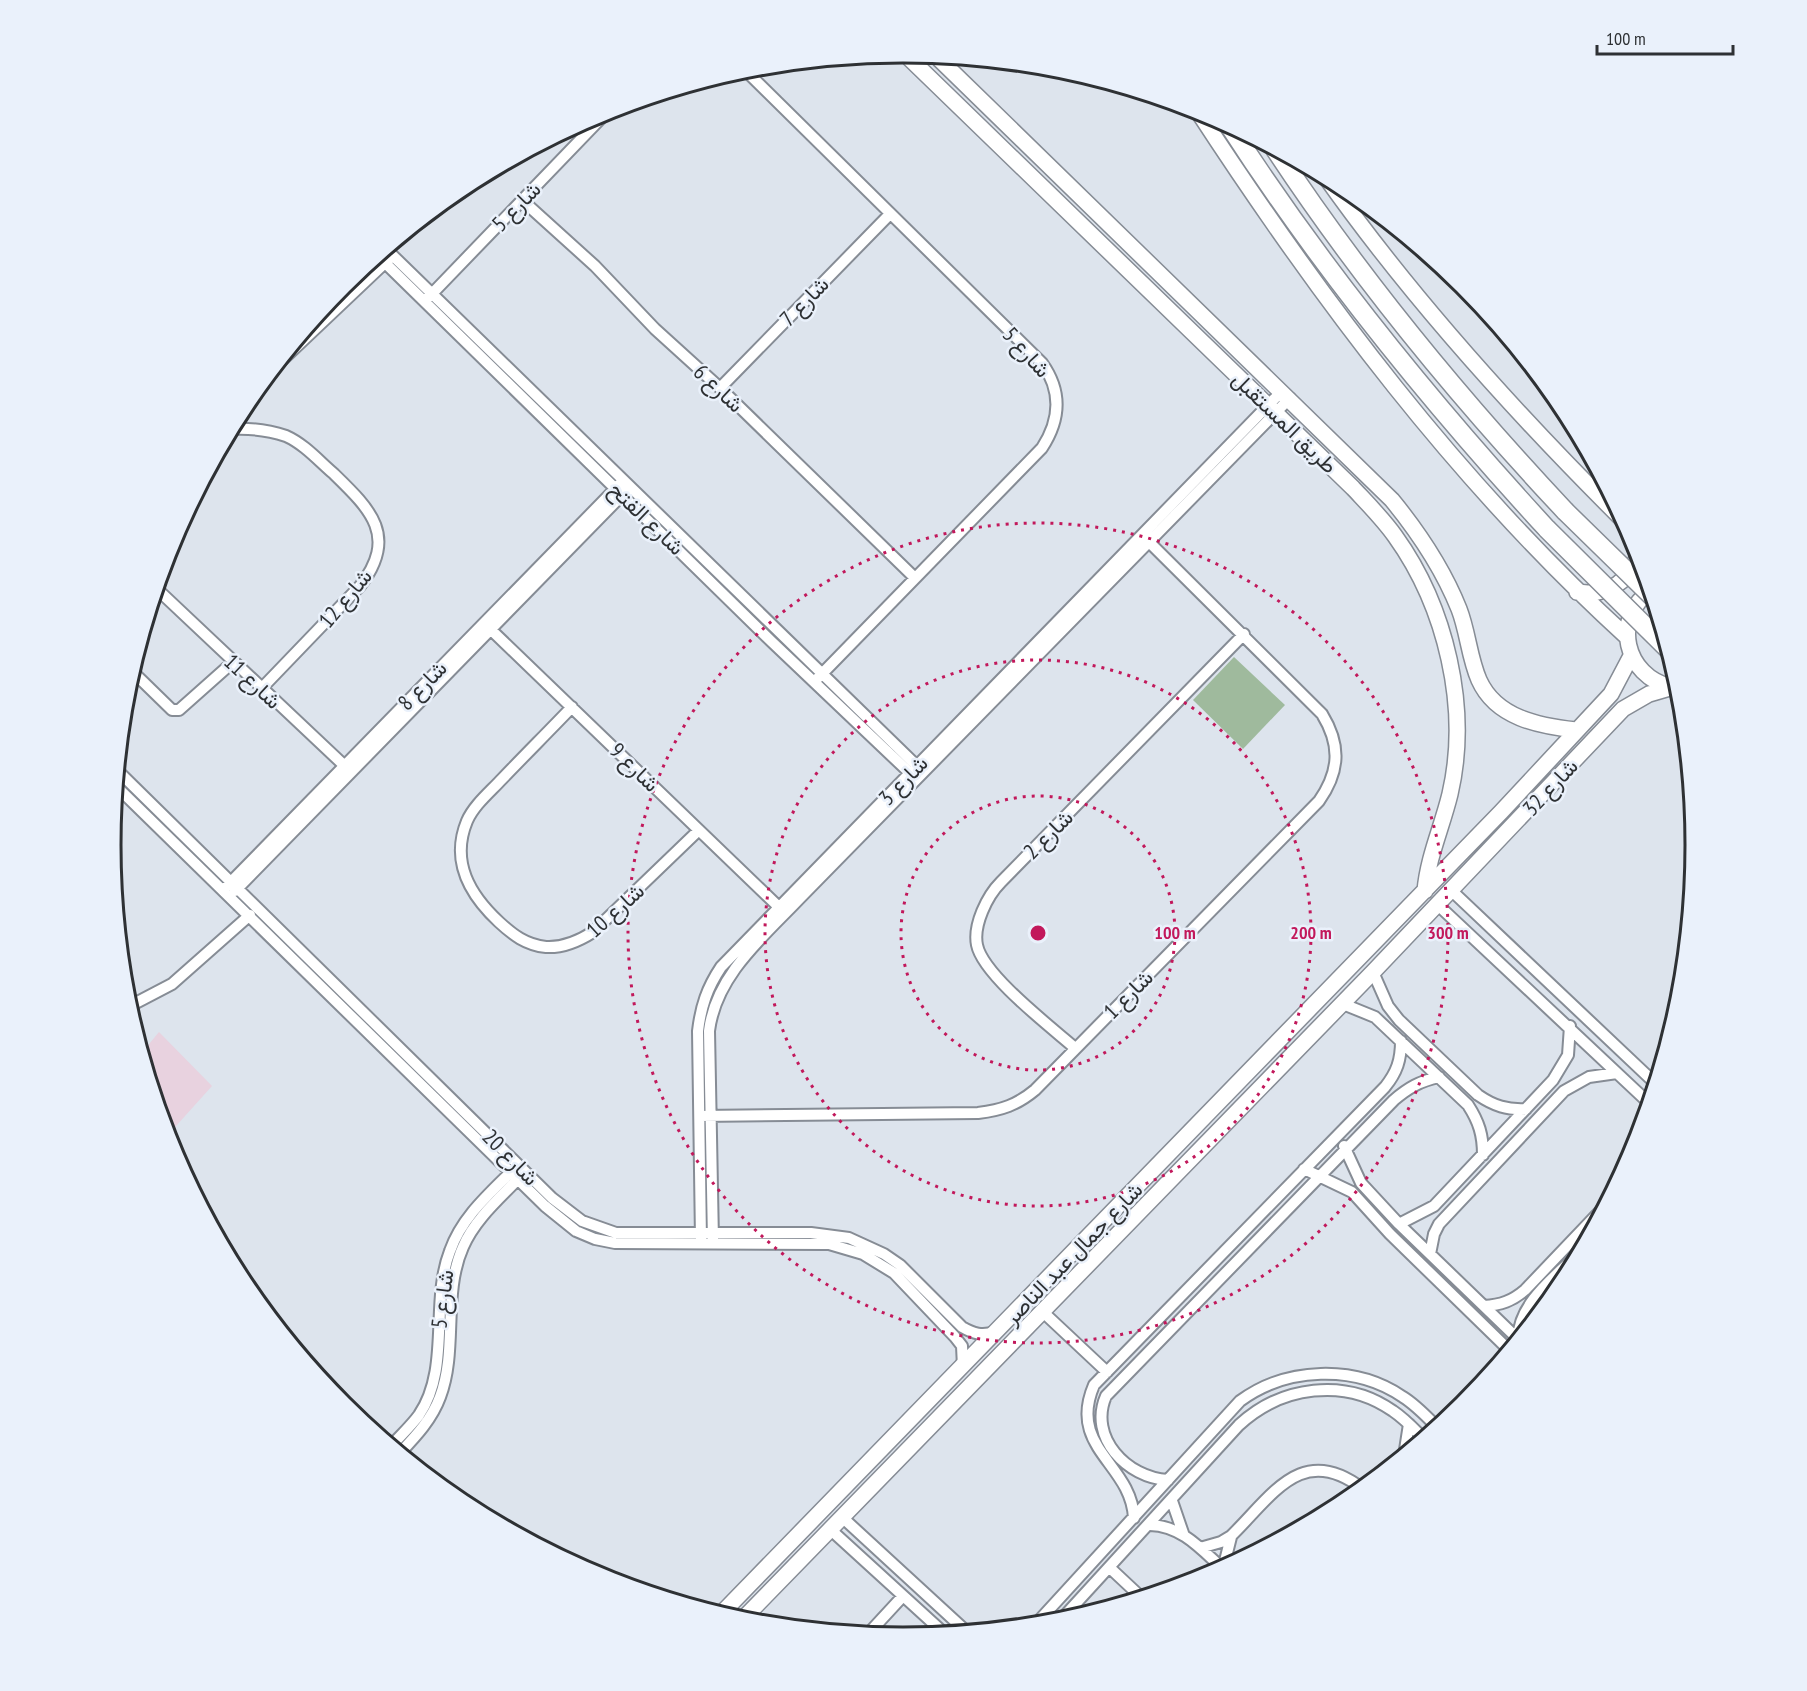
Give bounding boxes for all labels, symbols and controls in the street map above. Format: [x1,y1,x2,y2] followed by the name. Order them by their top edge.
[1597,18,1734,56] scale bar
[1606,27,1646,50] text: 100 m
[485,175,547,238] street label: شارع 5
[773,270,835,333] street label: شارع 7
[996,321,1057,384] street label: شارع 5
[687,358,750,419] street label: شارع 6
[1226,365,1344,479] street label: طريق المستقبل
[603,475,691,562] street label: شارع الفتح
[312,563,379,634] street label: شارع 12
[218,647,288,715] street label: شارع 11
[391,654,453,717] street label: شارع 8
[603,736,666,798] street label: شارع 9
[872,749,934,812] street label: شارع 3
[1516,752,1584,822] street label: شارع 32
[1017,803,1079,865] street label: شارع 2
[580,877,651,944] street label: شارع 10
[1154,921,1196,944] text: 100 m
[1290,921,1332,944] text: 200 m
[1427,921,1469,944] text: 300 m
[1028,923,1048,943] centre of rings
[1097,963,1159,1025] street label: شارع 1
[476,1123,545,1192] street label: شارع 20
[997,1176,1149,1332] street label: شارع جمال عبد الناصر
[425,1268,460,1330] street label: شارع 5

